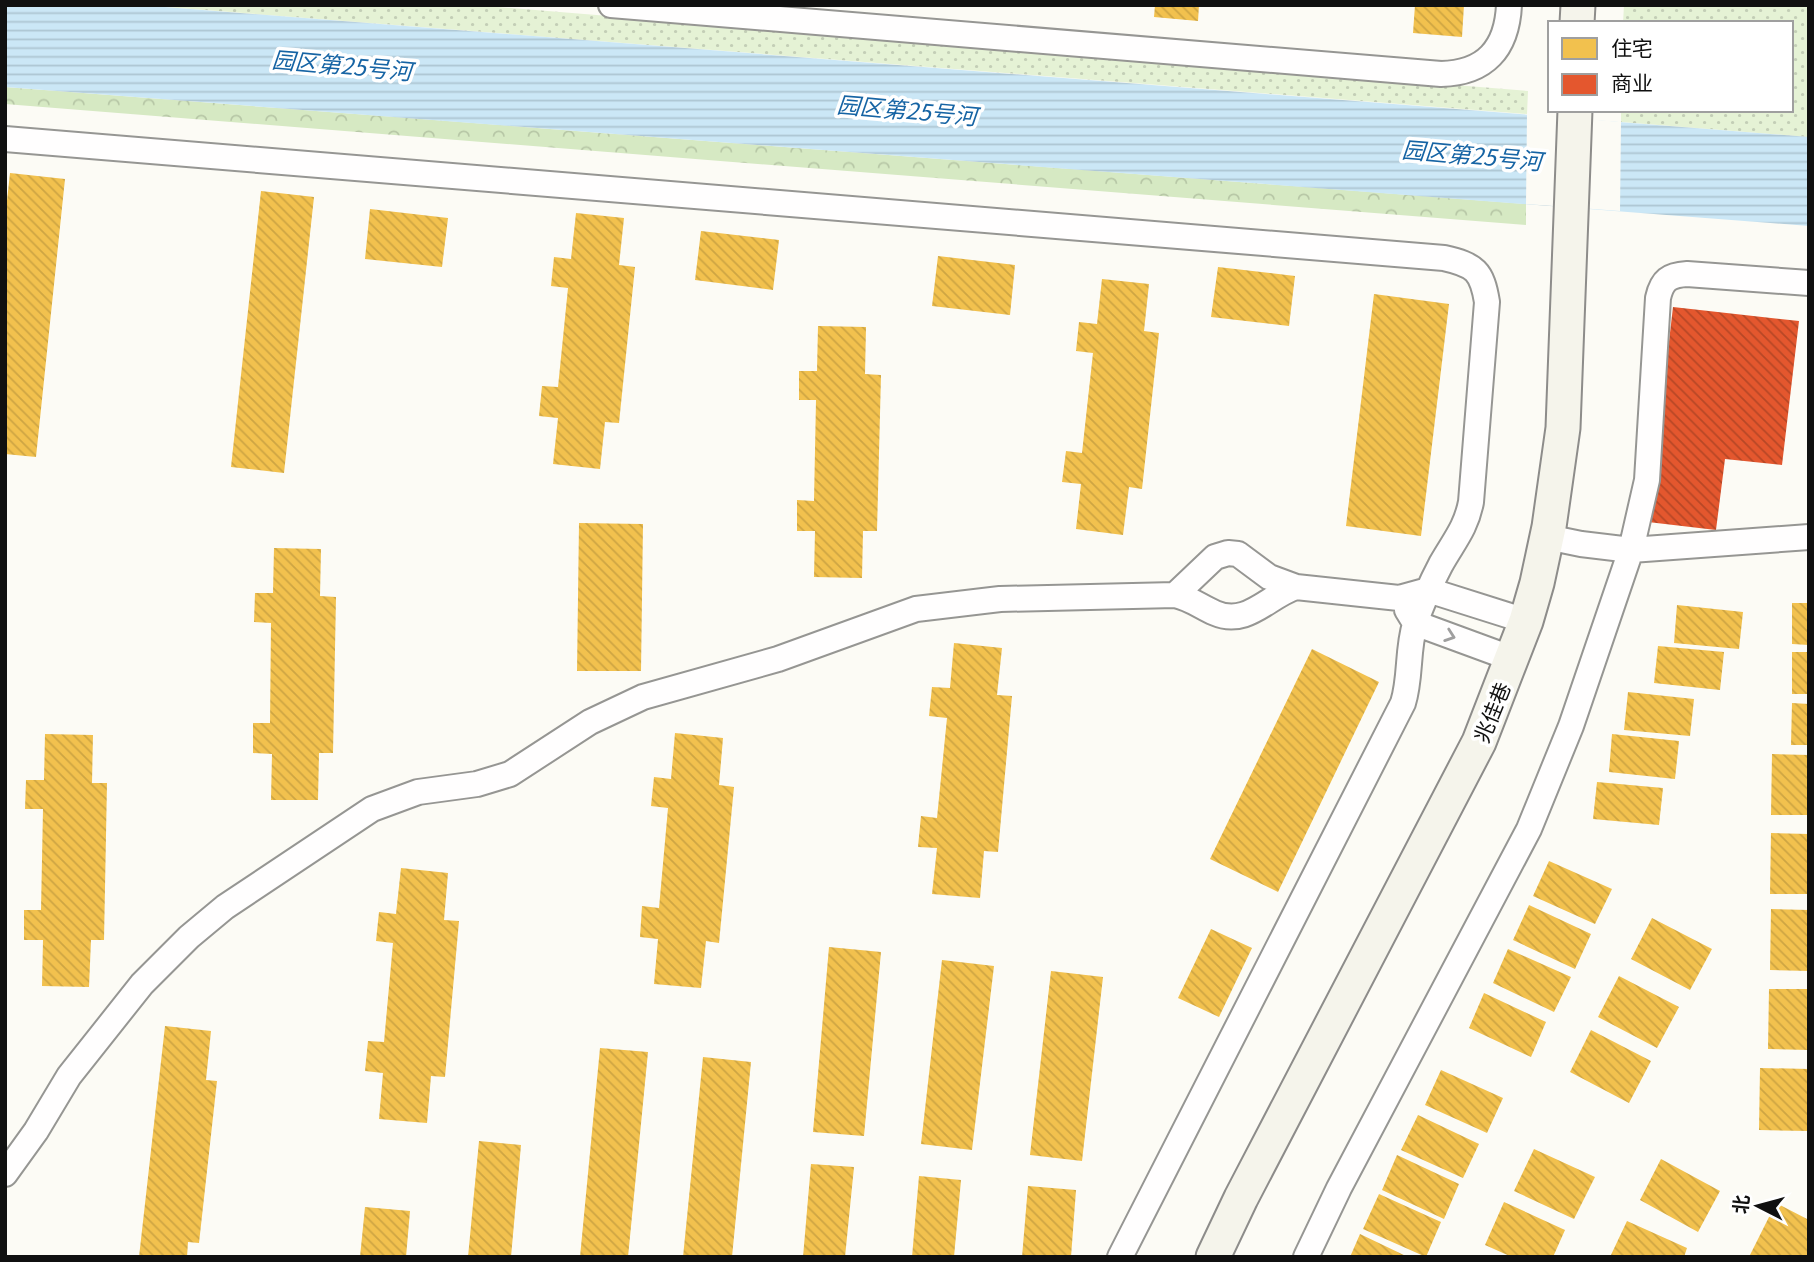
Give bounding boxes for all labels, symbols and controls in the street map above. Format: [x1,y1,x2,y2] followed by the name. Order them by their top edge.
[1548,21,1793,112] legend
[1611,32,1653,62] text: 住宅
[271,41,417,87] water label: 园区第25号河
[1611,67,1653,97] text: 商业
[836,86,982,132] water label: 园区第25号河
[1401,131,1547,177] water label: 园区第25号河
[1443,627,1455,641] one-way arrow
[1465,677,1517,747] street label: 兆佳巷
[1723,1171,1793,1241] north arrow
[1725,1193,1754,1215] text: 北

